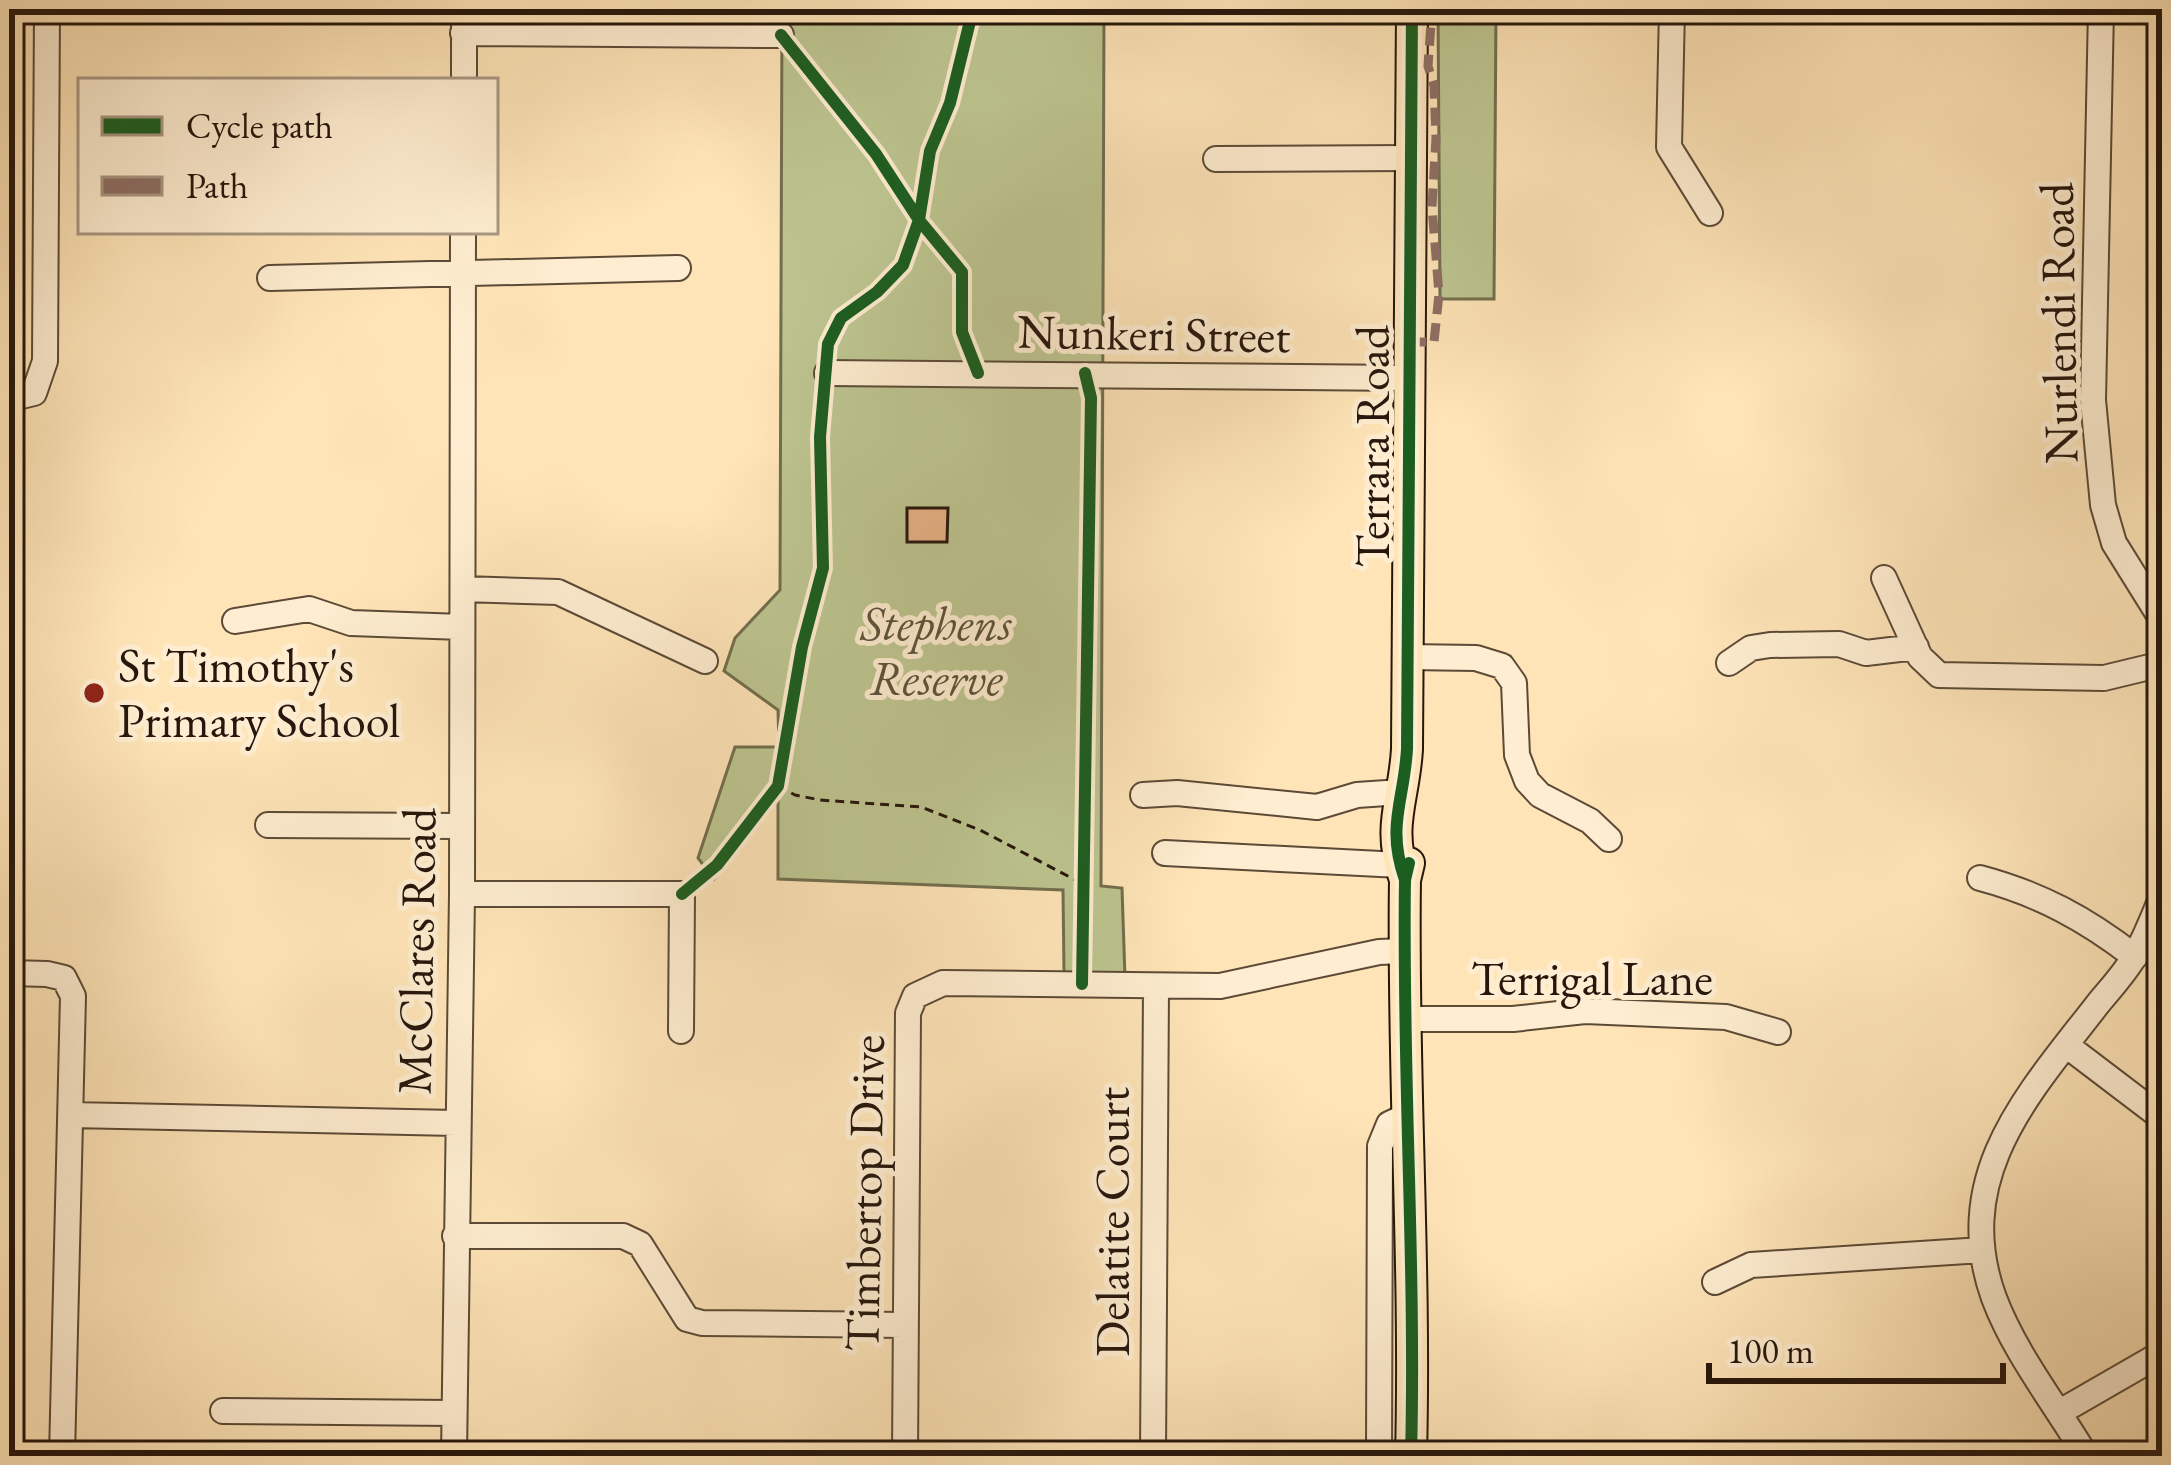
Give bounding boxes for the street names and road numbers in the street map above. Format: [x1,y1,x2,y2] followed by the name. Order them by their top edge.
[2025,181,2091,464] street label: Nurlendi Road
[1017,300,1291,366] street label: Nunkeri Street
[1341,324,1403,567] street label: Terrara Road
[383,806,450,1095] street label: McClares Road
[1471,947,1713,1009] street label: Terrigal Lane
[830,1034,898,1352] street label: Timbertop Drive
[1081,1087,1143,1357] street label: Delatite Court

